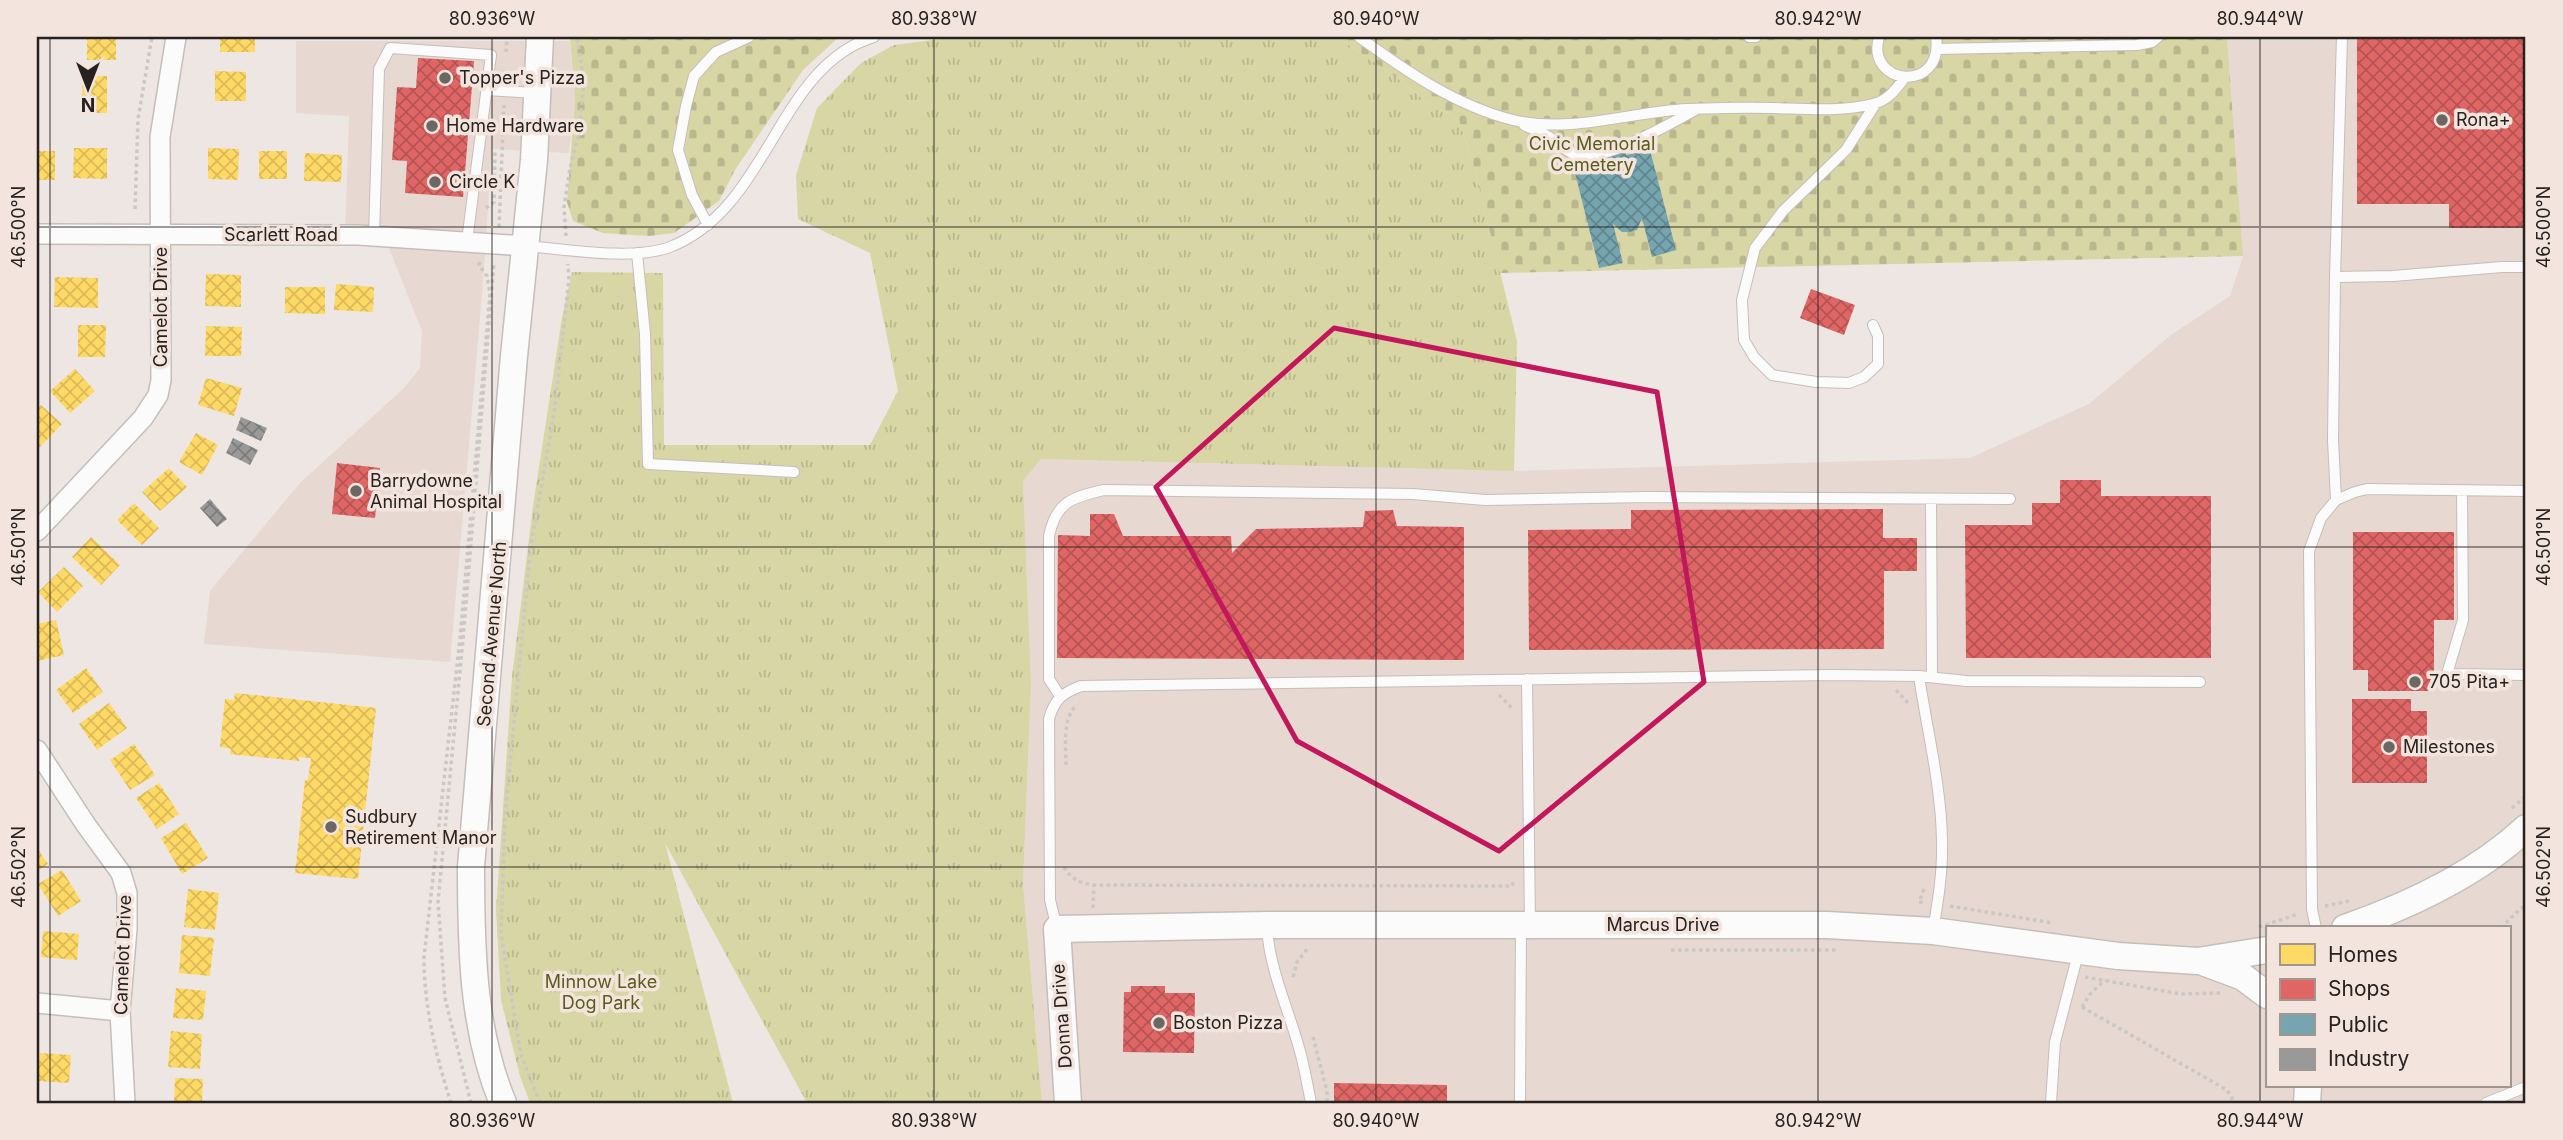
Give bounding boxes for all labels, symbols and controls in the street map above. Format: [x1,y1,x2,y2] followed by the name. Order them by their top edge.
[449,8,535,29] text: 80.936°W
[891,8,977,29] text: 80.938°W
[1332,8,1420,29] text: 80.940°W
[1775,8,1862,29] text: 80.942°W
[2216,8,2304,29] text: 80.944°W
[52,52,122,122] north arrow
[459,67,585,88] place label: Topper's Pizza
[437,70,453,86] marker: Topper's Pizza
[81,93,95,116] text: N
[2456,109,2511,130] place label: Rona+
[2434,112,2450,128] marker: Rona+
[446,115,584,136] place label: Home Hardware
[424,118,440,134] marker: Home Hardware
[1529,133,1655,175] park label: Civic Memorial Cemetery
[449,171,515,192] place label: Circle K
[427,174,443,190] marker: Circle K
[8,186,29,268] text: 46.500°N
[2533,186,2554,268] text: 46.500°N
[224,224,338,245] street label: Scarlett Road
[150,247,171,367] street label: Camelot Drive
[370,470,502,512] place label: Barrydowne Animal Hospital
[348,483,364,499] marker: Barrydowne Animal Hospital
[8,508,29,586] text: 46.501°N
[2533,508,2554,586] text: 46.501°N
[473,540,510,728] street label: Second Avenue North
[2429,671,2510,692] place label: 705 Pita+
[2407,674,2423,690] marker: 705 Pita+
[2403,736,2495,757] place label: Milestones
[2381,739,2397,755] marker: Milestones
[345,806,497,848] place label: Sudbury Retirement Manor
[323,819,339,835] marker: Sudbury Retirement Manor
[8,826,29,908] text: 46.502°N
[2533,826,2554,908] text: 46.502°N
[110,895,135,1015] street label: Camelot Drive
[1606,914,1720,935] street label: Marcus Drive
[2266,926,2510,1088] legend
[2328,942,2398,967] text: Homes
[1047,963,1076,1069] street label: Donna Drive
[545,971,657,1013] park label: Minnow Lake Dog Park
[2328,976,2390,1001] text: Shops
[1173,1012,1283,1033] place label: Boston Pizza
[2328,1012,2389,1037] text: Public
[1151,1015,1167,1031] marker: Boston Pizza
[2328,1046,2410,1071] text: Industry
[449,1110,535,1131] text: 80.936°W
[891,1110,977,1131] text: 80.938°W
[1332,1110,1420,1131] text: 80.940°W
[1775,1110,1862,1131] text: 80.942°W
[2216,1110,2304,1131] text: 80.944°W

